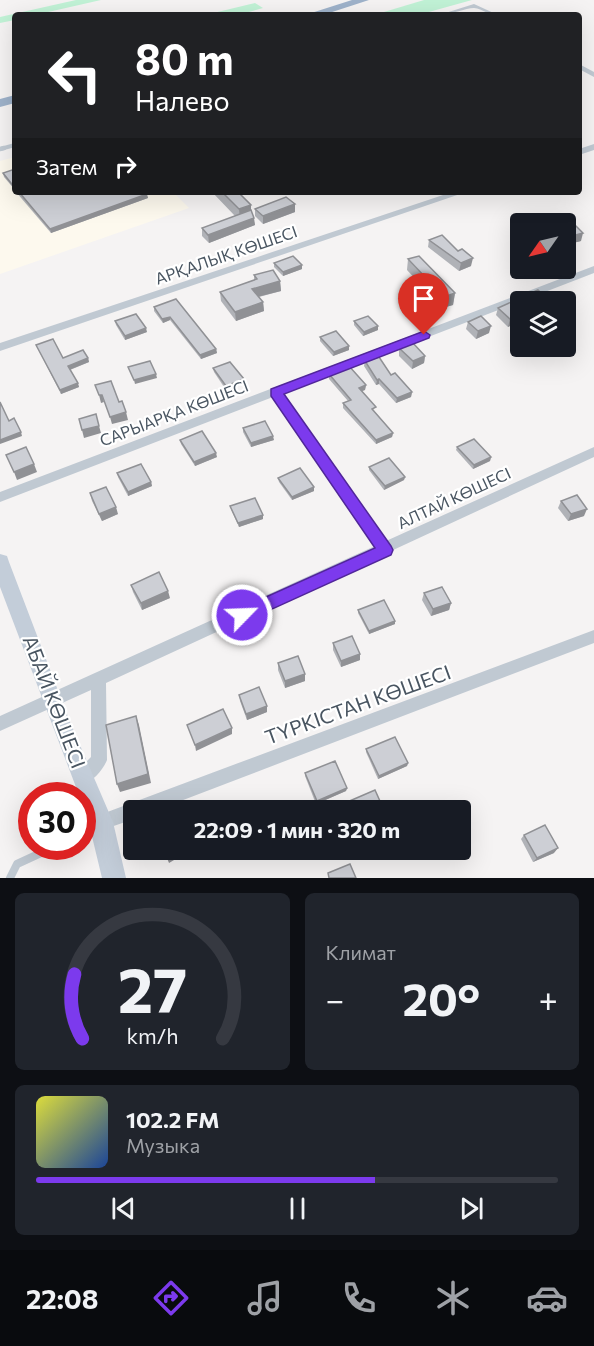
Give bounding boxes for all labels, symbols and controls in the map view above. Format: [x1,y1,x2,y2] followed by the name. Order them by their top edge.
[135,32,234,84] text: 80 m
[36,36,114,114] icon: left
[135,84,230,117] text: Налево
[109,150,142,183] icon: right
[36,153,97,180] text: Затем
[510,213,576,279] north arrow
[510,213,576,357] map controls
[152,221,299,288] street label: АРҚАЛЫҚ КӨШЕСІ
[398,273,449,335] pin
[407,282,440,315] icon: arrive
[510,291,576,357] button: layers
[97,375,251,450] street label: САРЫАРҚА КӨШЕСІ
[394,463,514,532] street label: АЛТАЙ КӨШЕСІ
[210,583,274,647] position arrow
[19,632,91,771] street label: АБАЙ КӨШЕСІ
[261,659,454,749] street label: ТҮРКІСТАН КӨШЕСІ
[18,782,96,860] speed limit sign: 30
[194,816,400,843] text: 22:09 · 1 мин · 320 m
[326,940,396,964] text: Климат
[118,950,187,1026] text: 27
[403,970,480,1025] text: 20°
[326,978,344,1019] text: −
[539,978,558,1019] text: +
[126,1022,178,1048] text: km/h
[126,1106,219,1133] text: 102.2 FM
[126,1133,200,1157] text: Музыка
[107,1192,140,1225] icon: previous
[281,1192,314,1225] icon: pause
[455,1192,488,1225] icon: next
[150,1277,192,1319] icon: directions
[244,1277,286,1319] icon: music
[338,1277,380,1319] icon: phone
[432,1277,474,1319] icon: climate
[526,1277,568,1319] icon: car
[26,1282,98,1315] text: 22:08

